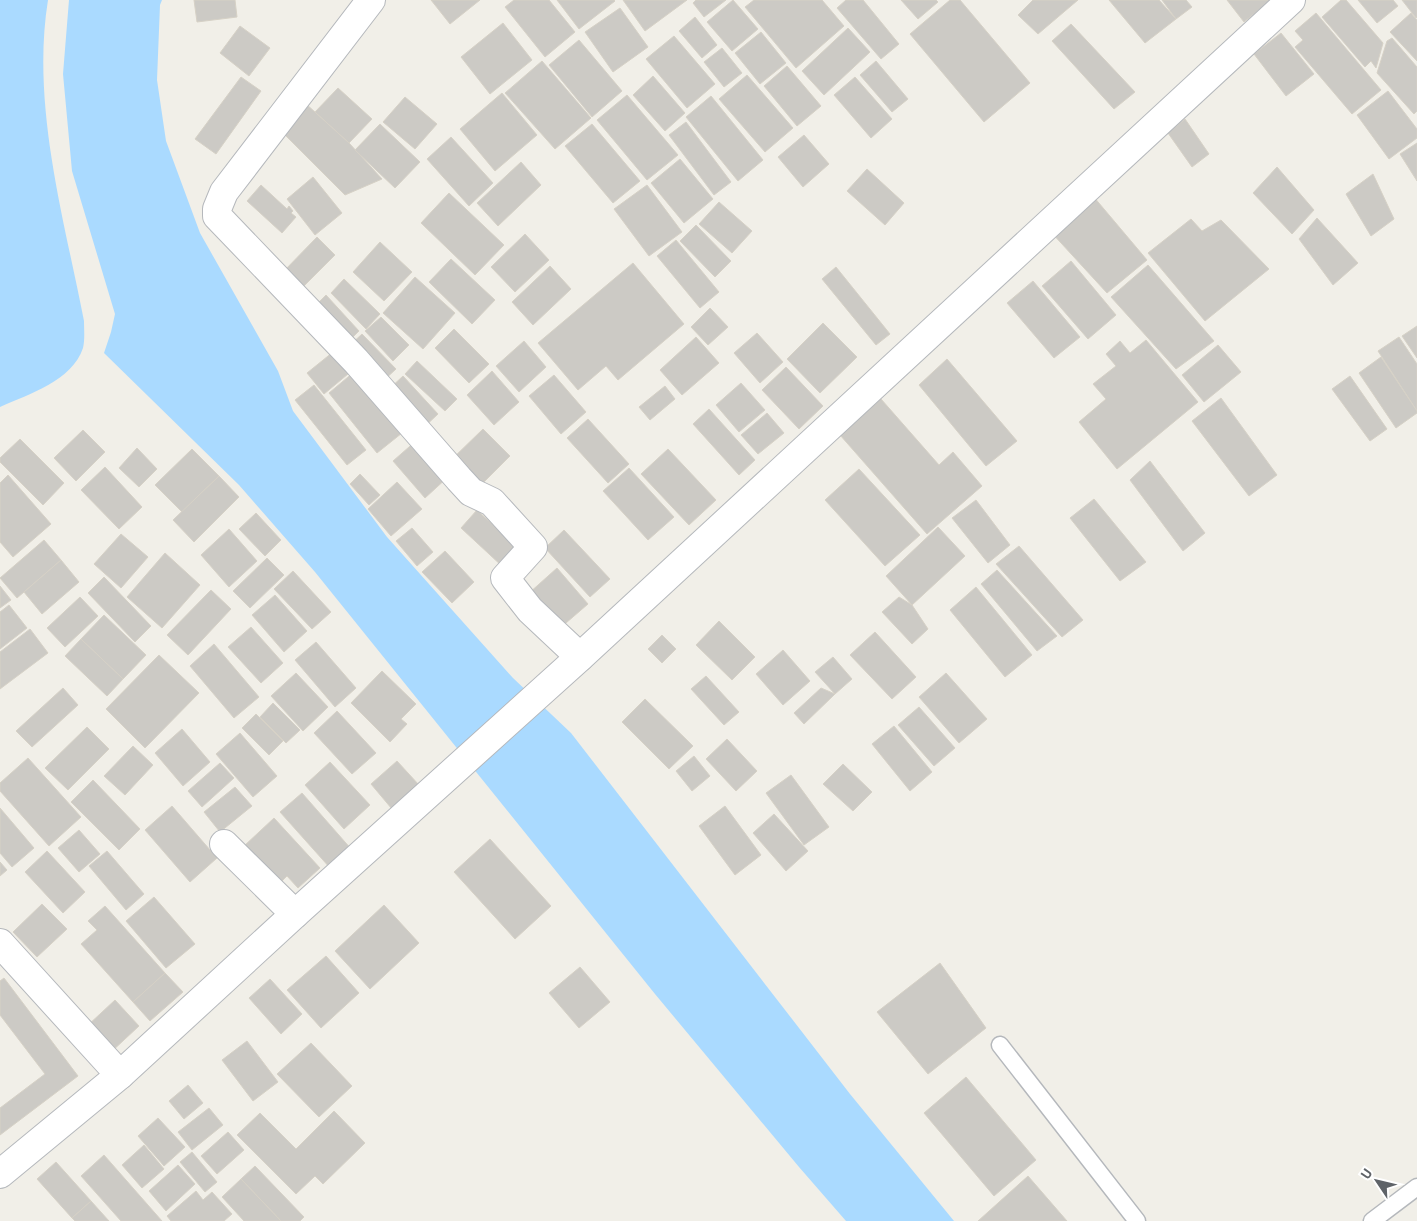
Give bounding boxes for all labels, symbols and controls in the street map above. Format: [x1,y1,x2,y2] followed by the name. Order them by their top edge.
[1352,1156,1402,1206] north arrow
[1355,1163,1377,1183] text: U

